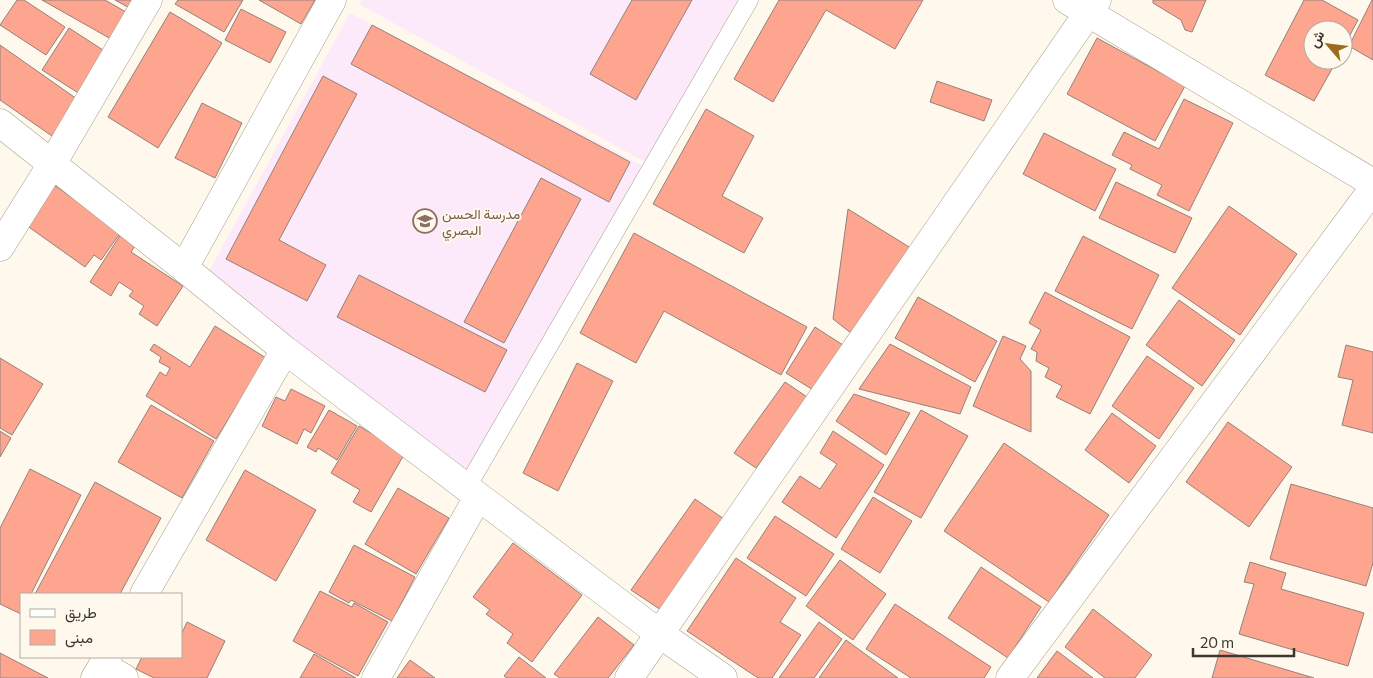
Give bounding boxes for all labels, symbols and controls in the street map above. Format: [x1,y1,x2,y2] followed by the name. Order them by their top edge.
[1303,20,1353,70] north arrow
[1305,27,1328,51] text: ش
[442,205,520,242] place label: مدرسة الحسن البصري
[412,208,438,234] school or university icon: مدرسة الحسن البصري
[20,593,182,658] legend
[65,603,97,623] text: طريق
[1193,626,1294,658] scale bar
[65,628,93,648] text: مبنى
[1200,633,1234,651] text: 20 m

